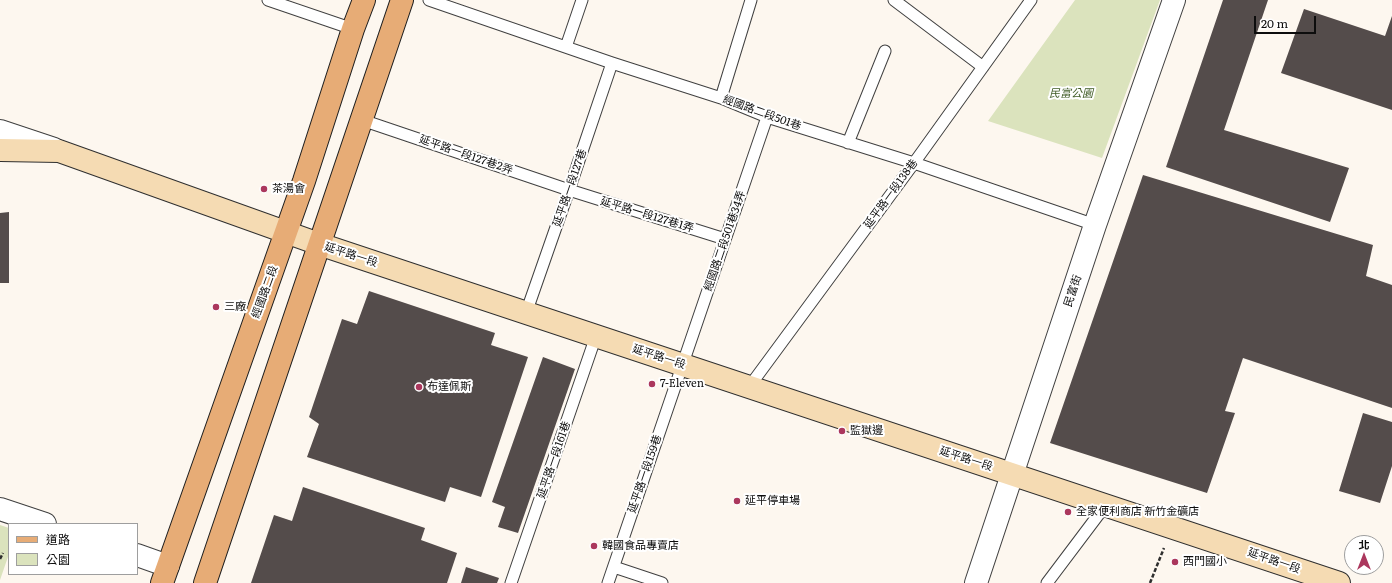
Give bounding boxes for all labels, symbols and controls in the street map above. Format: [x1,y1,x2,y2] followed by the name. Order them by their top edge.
[1256,8,1318,34] scale bar
[1261,14,1288,32] text: 20 m
[1049,87,1093,101] park label: 民富公園
[721,93,803,133] street label: 經國路二段501巷
[417,133,515,177] street label: 延平路一段127巷2弄
[550,147,590,229] street label: 延平路一段127巷
[861,157,921,231] street label: 延平路一段138巷
[272,182,305,196] place label: 茶湯會
[259,184,269,194] marker: 茶湯會
[702,189,748,293] street label: 經國路二段501巷34弄
[599,195,695,235] street label: 延平路一段127巷1弄
[323,240,379,270] street label: 延平路一段
[249,264,281,320] street label: 經國路二段
[1061,273,1085,309] street label: 民富街
[224,300,246,314] place label: 三廠
[211,302,221,312] marker: 三廠
[631,342,687,372] street label: 延平路一段
[660,377,704,391] place label: 7-Eleven
[647,379,657,389] marker: 7-Eleven
[427,380,471,394] place label: 布達佩斯
[414,382,424,392] marker: 布達佩斯
[535,420,573,500] street label: 延平路一段161巷
[850,424,883,438] place label: 監獄邊
[837,426,847,436] marker: 監獄邊
[625,433,665,515] street label: 延平路一段159巷
[938,444,994,474] street label: 延平路一段
[745,494,800,508] place label: 延平停車場
[732,496,742,506] marker: 延平停車場
[1076,505,1199,519] place label: 全家便利商店 新竹金礦店
[1063,507,1073,517] marker: 全家便利商店 新竹金礦店
[8,523,138,575] legend
[46,530,70,548] text: 道路
[1344,535,1384,575] north arrow
[1359,536,1370,552] text: 北
[602,539,679,553] place label: 韓國食品專賣店
[589,541,599,551] marker: 韓國食品專賣店
[1246,546,1302,576] street label: 延平路一段
[46,550,70,568] text: 公園
[1183,555,1227,569] place label: 西門國小
[1170,557,1180,567] marker: 西門國小

